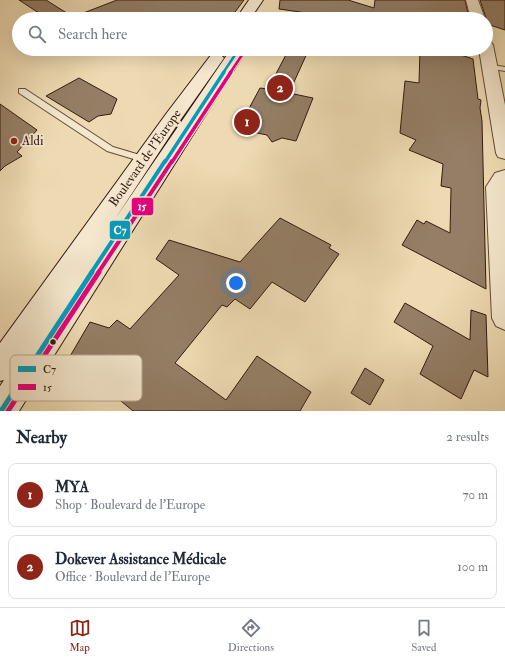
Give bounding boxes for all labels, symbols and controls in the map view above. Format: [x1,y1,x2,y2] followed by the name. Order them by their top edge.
[12,12,493,56] search box
[26,23,48,45] icon: search
[58,25,127,44] text: Search here
[267,73,293,103] pin: 2
[105,106,186,210] street label: Boulevard de l'Europe
[234,107,260,137] pin: 1
[21,133,44,149] place label: Aldi
[9,136,19,146] marker: Aldi
[131,197,154,216] line badge: 15
[138,200,147,213] text: 15
[109,220,131,240] line badge: C7
[113,224,128,237] text: C7
[226,273,246,293] your location
[48,337,58,347] unlabelled marker
[10,355,142,401] legend
[43,363,56,376] text: C7
[43,381,52,394] text: 15
[16,427,67,448] text: Nearby
[446,429,489,445] text: 2 results
[55,478,89,497] text: MYA
[28,487,32,503] text: 1
[463,487,488,503] text: 70 m
[55,497,205,513] text: Shop · Boulevard de l'Europe
[55,550,226,569] text: Dokever Assistance Médicale
[27,559,33,575] text: 2
[457,559,488,575] text: 100 m
[55,569,210,585] text: Office · Boulevard de l'Europe
[69,617,91,654] tab: Map
[228,617,274,654] tab: Directions
[411,617,436,654] tab: Saved

